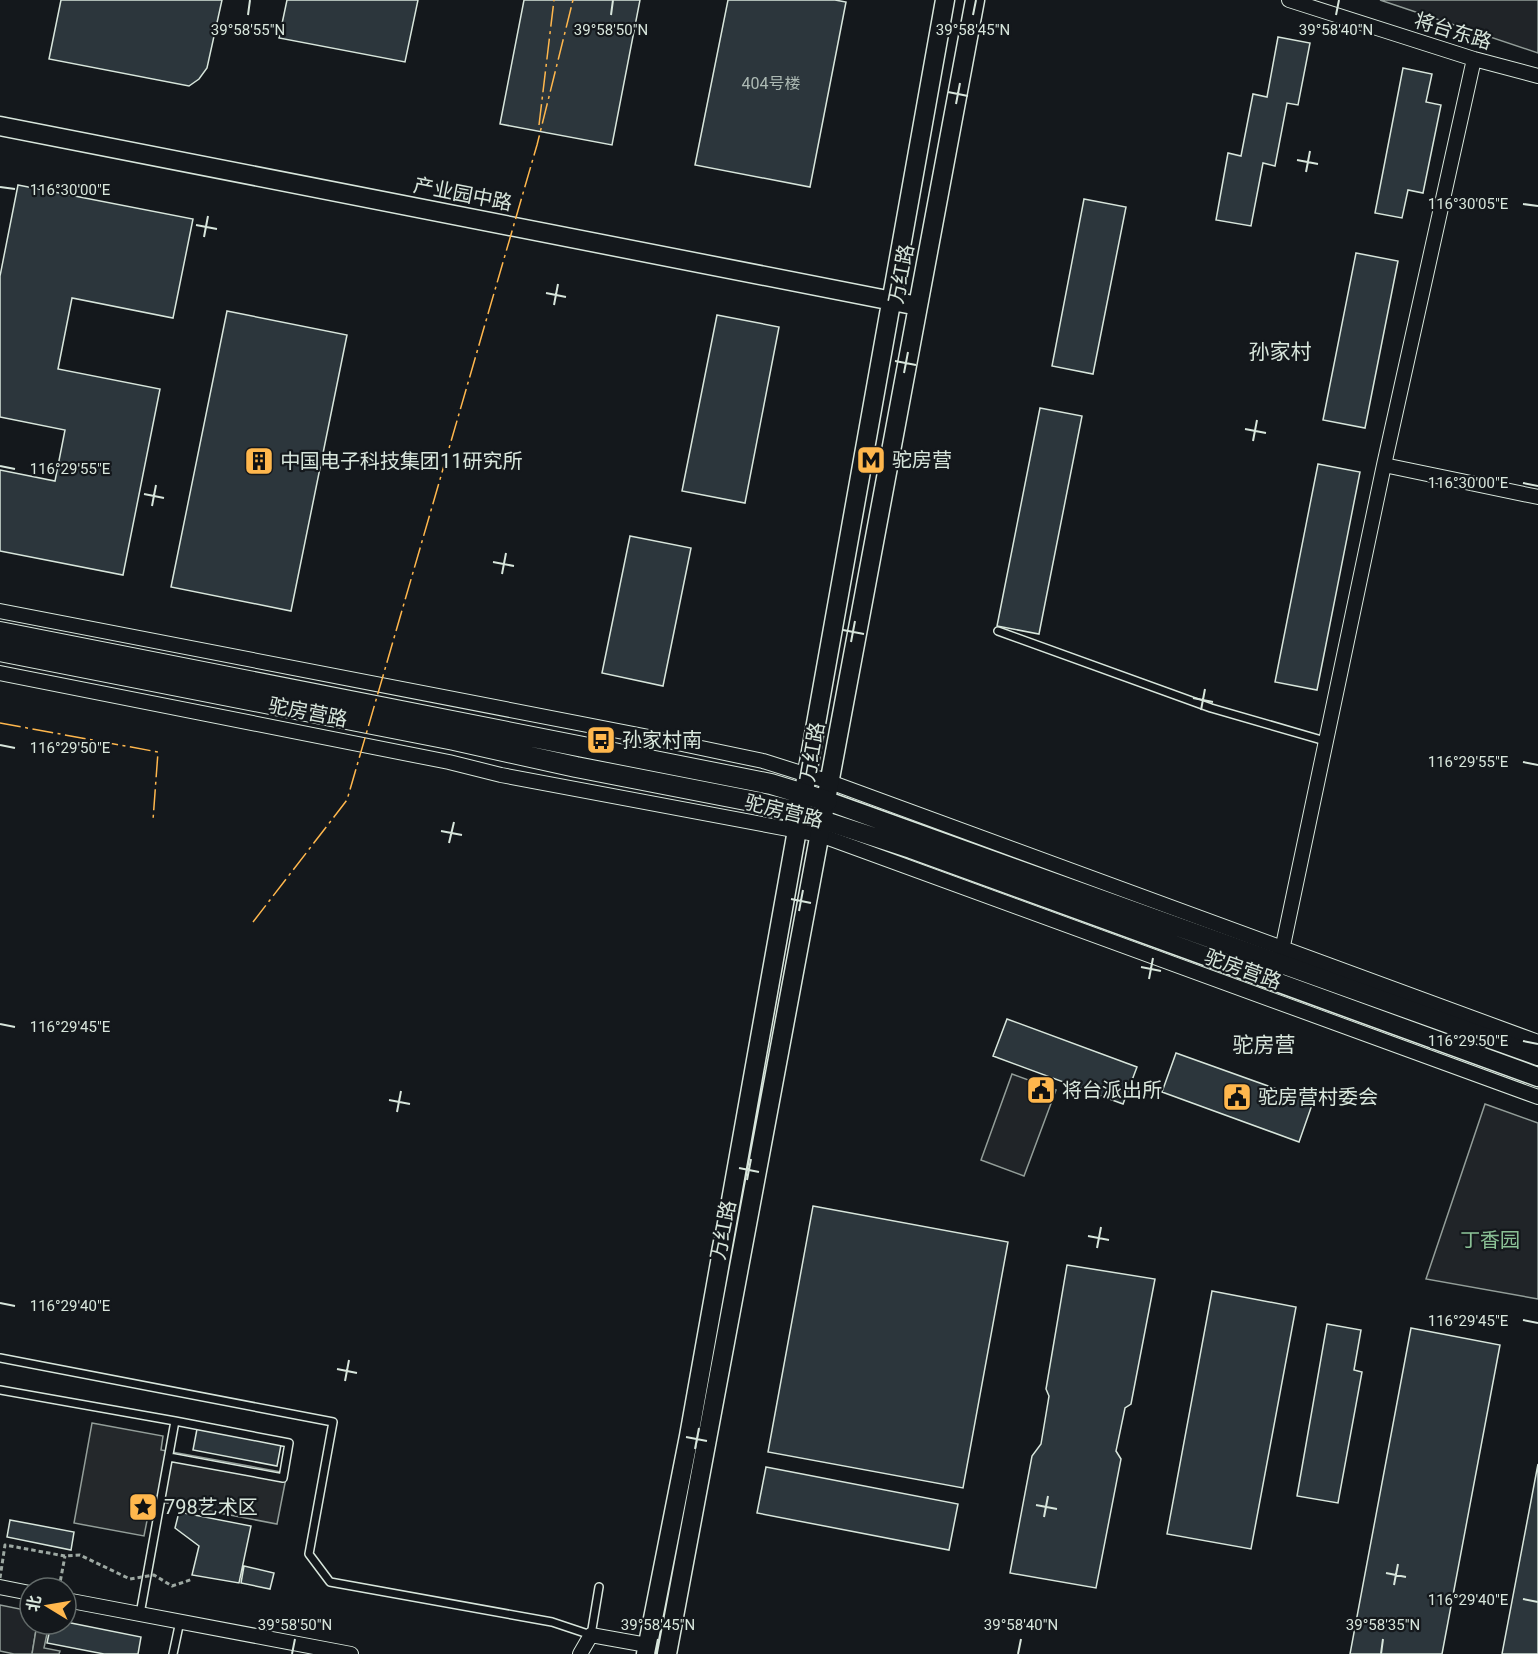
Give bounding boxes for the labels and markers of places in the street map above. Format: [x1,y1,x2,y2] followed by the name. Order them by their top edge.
[855,444,887,476] metro station icon: 驼房营
[243,445,275,477] building icon: 中国电子科技集团11研究所
[892,448,952,472] place label: 驼房营
[280,449,522,473] place label: 中国电子科技集团11研究所
[585,724,617,756] bus stop icon: 孙家村南
[622,728,702,752] place label: 孙家村南
[1025,1074,1057,1106] public building icon: 将台派出所
[1062,1078,1162,1102] place label: 将台派出所
[1221,1081,1253,1113] public building icon: 驼房营村委会
[1258,1085,1378,1109] place label: 驼房营村委会
[127,1491,159,1523] place icon: 798艺术区
[164,1495,258,1519] place label: 798艺术区

